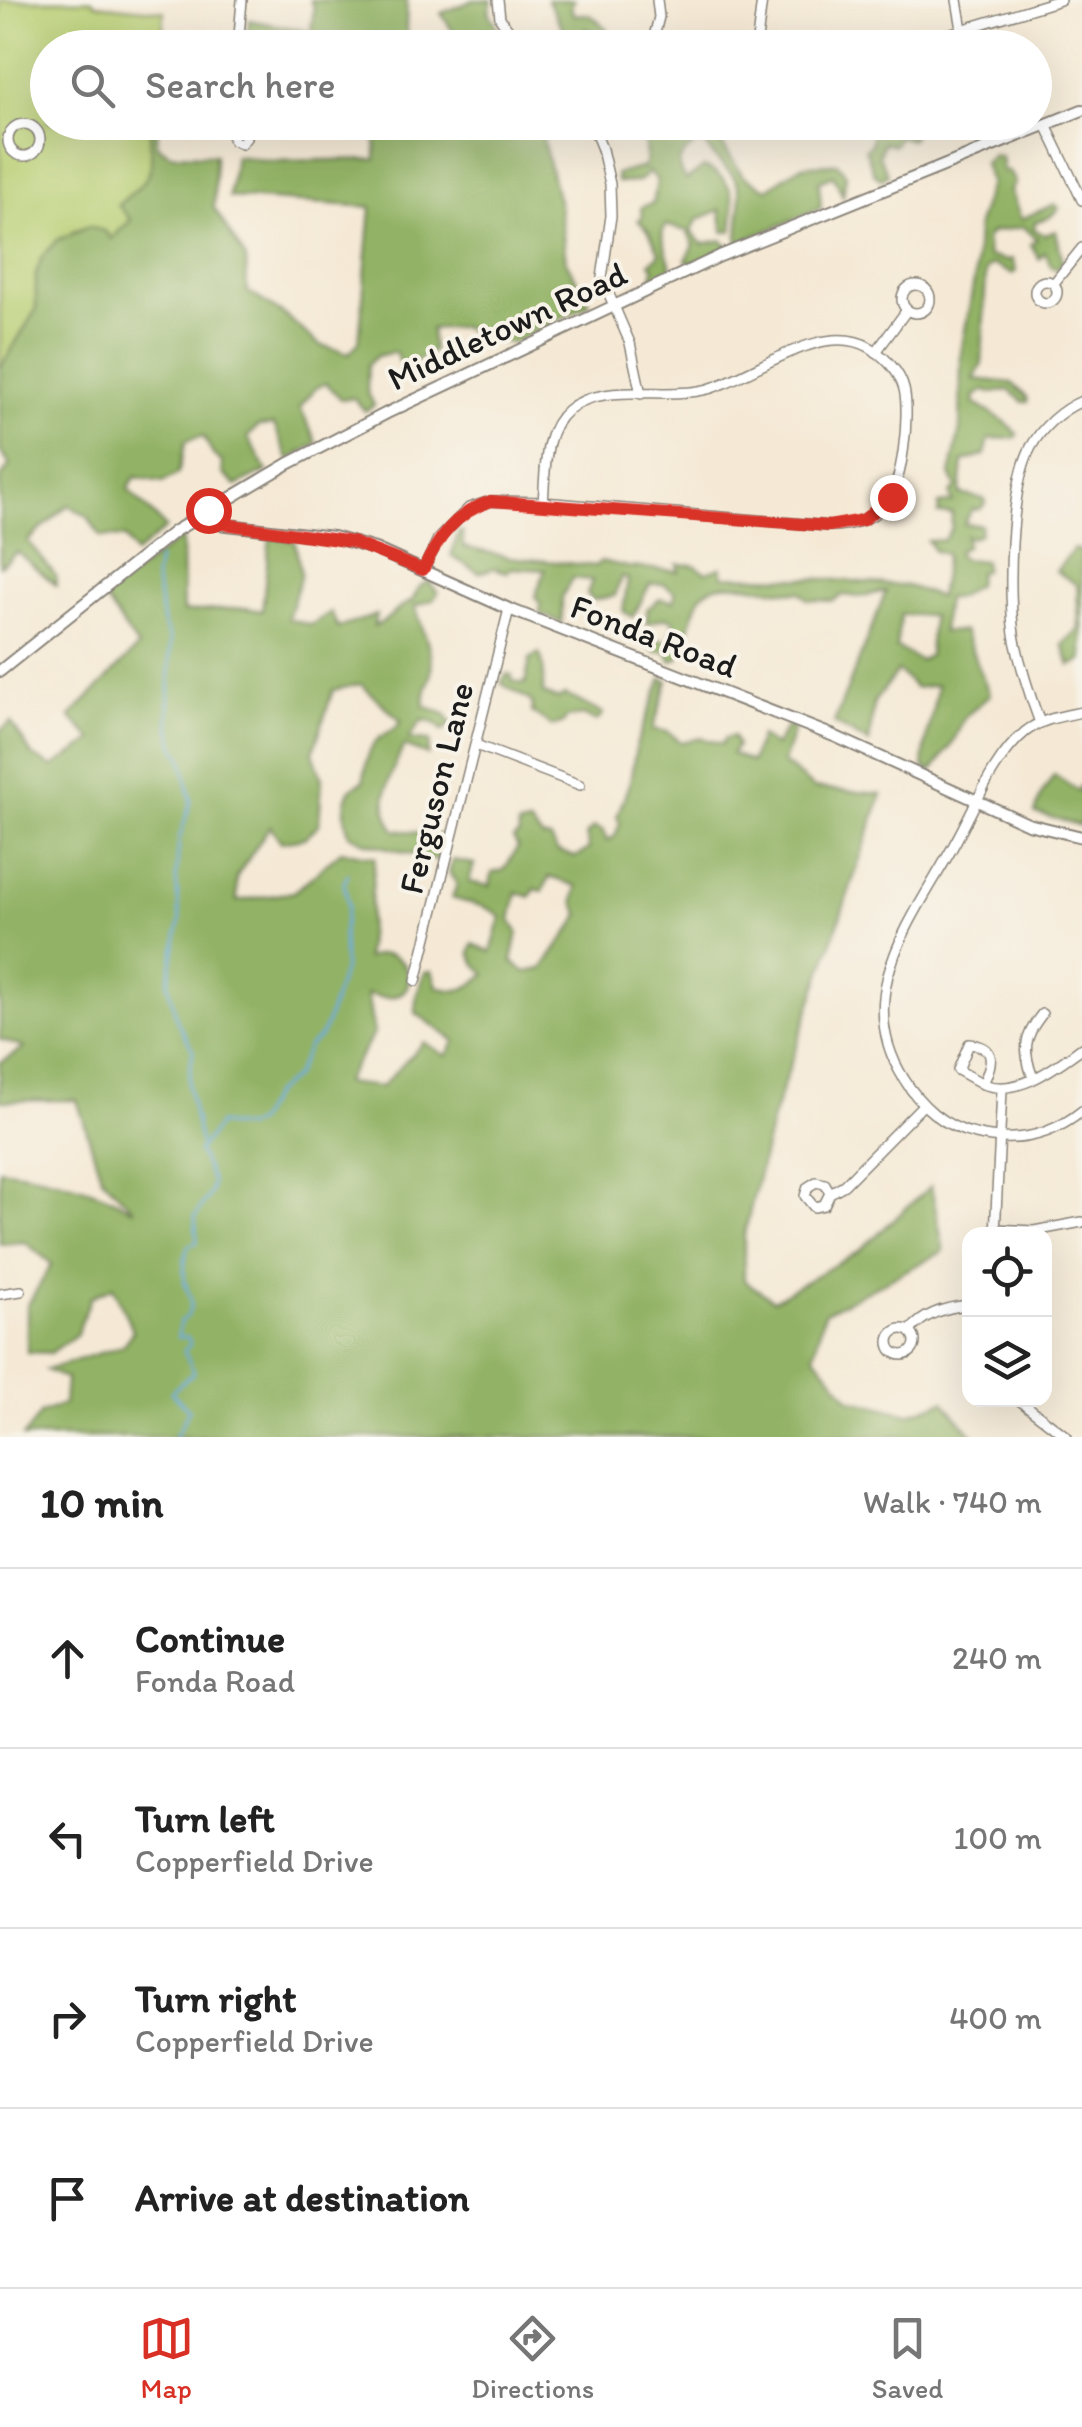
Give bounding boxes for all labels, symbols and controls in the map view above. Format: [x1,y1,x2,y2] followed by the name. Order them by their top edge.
[30,30,1052,140] search box
[65,58,120,113] icon: search
[145,62,336,108] text: Search here
[381,252,633,400] street label: Middletown Road
[870,475,916,521] route end
[186,488,232,534] route start
[565,585,743,687] street label: Fonda Road
[389,678,483,898] street label: Ferguson Lane
[962,1227,1052,1407] map controls
[962,1227,1052,1317] button: locate
[962,1317,1052,1407] button: layers
[40,1477,163,1528] text: 10 min
[863,1483,1042,1521] text: Walk · 740 m
[135,1616,285,1662] text: Continue
[40,1631,95,1686] icon: ahead
[952,1639,1042,1677] text: 240 m
[135,1662,295,1700] text: Fonda Road
[135,1796,275,1842] text: Turn left
[40,1811,95,1866] icon: left
[954,1819,1042,1857] text: 100 m
[135,1842,374,1880] text: Copperfield Drive
[135,1976,297,2022] text: Turn right
[40,1991,95,2046] icon: right
[949,1999,1042,2037] text: 400 m
[135,2022,374,2060] text: Copperfield Drive
[40,2171,95,2226] icon: arrive
[135,2175,470,2221] text: Arrive at destination
[139,2311,194,2405] tab: Map
[471,2311,594,2405] tab: Directions
[872,2311,943,2405] tab: Saved

